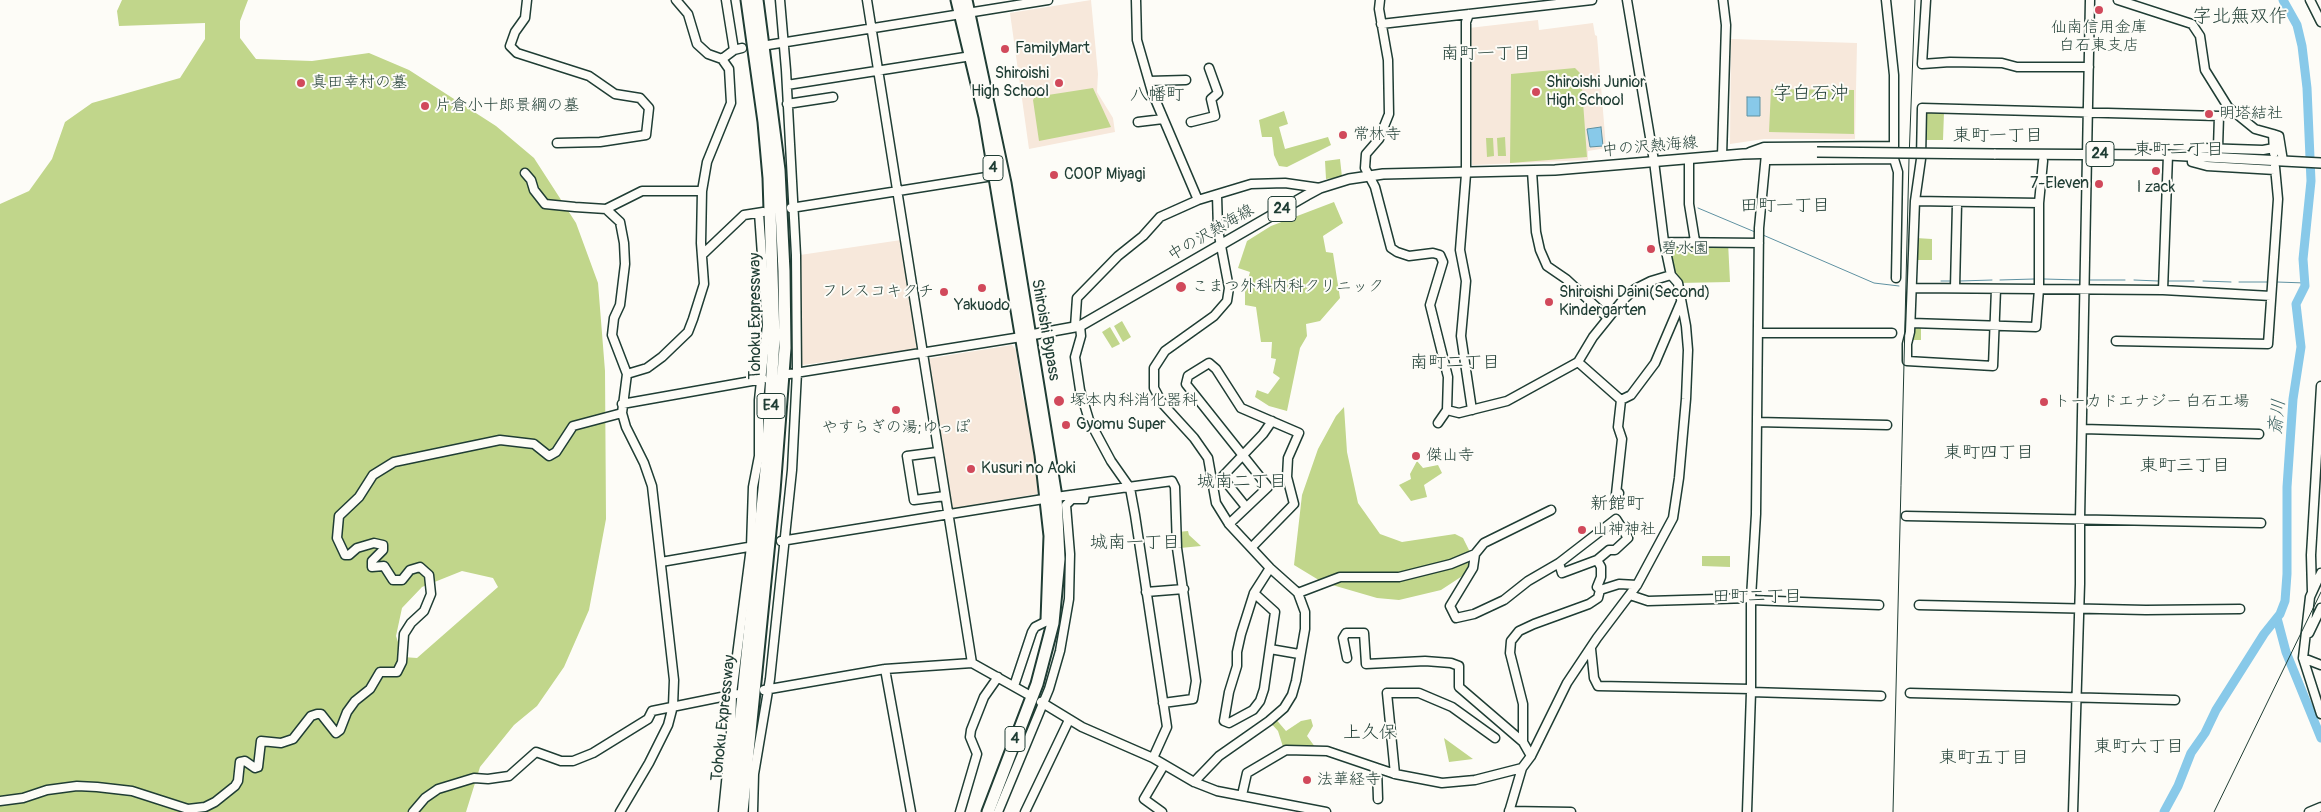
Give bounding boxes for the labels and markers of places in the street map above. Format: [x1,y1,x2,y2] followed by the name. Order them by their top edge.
[2093,4,2105,16] marker: 仙南信用金庫 白石東支店
[2051,18,2147,56] place label: 仙南信用金庫 白石東支店
[1015,39,1090,59] place label: FamilyMart
[999,43,1011,55] marker: FamilyMart
[971,64,1049,102] place label: Shiroishi High School
[311,73,407,93] place label: 真田幸村の墓
[1546,73,1646,111] place label: Shiroishi Junior High School
[295,77,307,89] marker: 真田幸村の墓
[1053,77,1065,89] marker: Shiroishi High School
[1530,86,1542,98] marker: Shiroishi Junior High School
[435,96,579,116] place label: 片倉小十郎景綱の墓
[419,100,431,112] marker: 片倉小十郎景綱の墓
[2219,104,2283,124] place label: 明塔結社
[2203,108,2215,120] marker: 明塔結社
[1353,125,1401,145] place label: 常林寺
[1337,129,1349,141] marker: 常林寺
[1064,165,1145,185] place label: COOP Miyagi
[2150,165,2162,177] marker: I zack
[1048,169,1060,181] marker: COOP Miyagi
[2030,174,2089,194] place label: 7-Eleven
[2093,178,2105,190] marker: 7-Eleven
[2137,178,2175,198] place label: I zack
[1661,239,1709,259] place label: 碧水園
[1645,243,1657,255] marker: 碧水園
[1192,277,1384,297] place label: こまつ外科内科クリニック
[1174,280,1188,294] marker: こまつ外科内科クリニック
[822,282,934,302] place label: フレスコキクチ
[976,282,988,294] marker: Yakuodo
[1559,283,1710,321] place label: Shiroishi Daini(Second) Kindergarten
[938,286,950,298] marker: フレスコキクチ
[954,296,1010,316] place label: Yakuodo
[1543,296,1555,308] marker: Shiroishi Daini(Second) Kindergarten
[1070,391,1198,411] place label: 塚本内科消化器科
[2054,392,2249,412] place label: トーカドエナジー 白石工場
[1052,394,1066,408] marker: 塚本内科消化器科
[2038,396,2050,408] marker: トーカドエナジー 白石工場
[890,404,902,416] marker: やすらぎの湯;ゆっぽ
[1076,415,1166,435] place label: Gyomu Super
[822,418,970,438] place label: やすらぎの湯;ゆっぽ
[1060,419,1072,431] marker: Gyomu Super
[1426,446,1474,466] place label: 傑山寺
[1410,450,1422,462] marker: 傑山寺
[981,459,1076,479] place label: Kusuri no Aoki
[965,463,977,475] marker: Kusuri no Aoki
[1592,520,1656,540] place label: 山神神社
[1576,524,1588,536] marker: 山神神社
[1317,770,1381,790] place label: 法華経寺
[1301,774,1313,786] marker: 法華経寺

